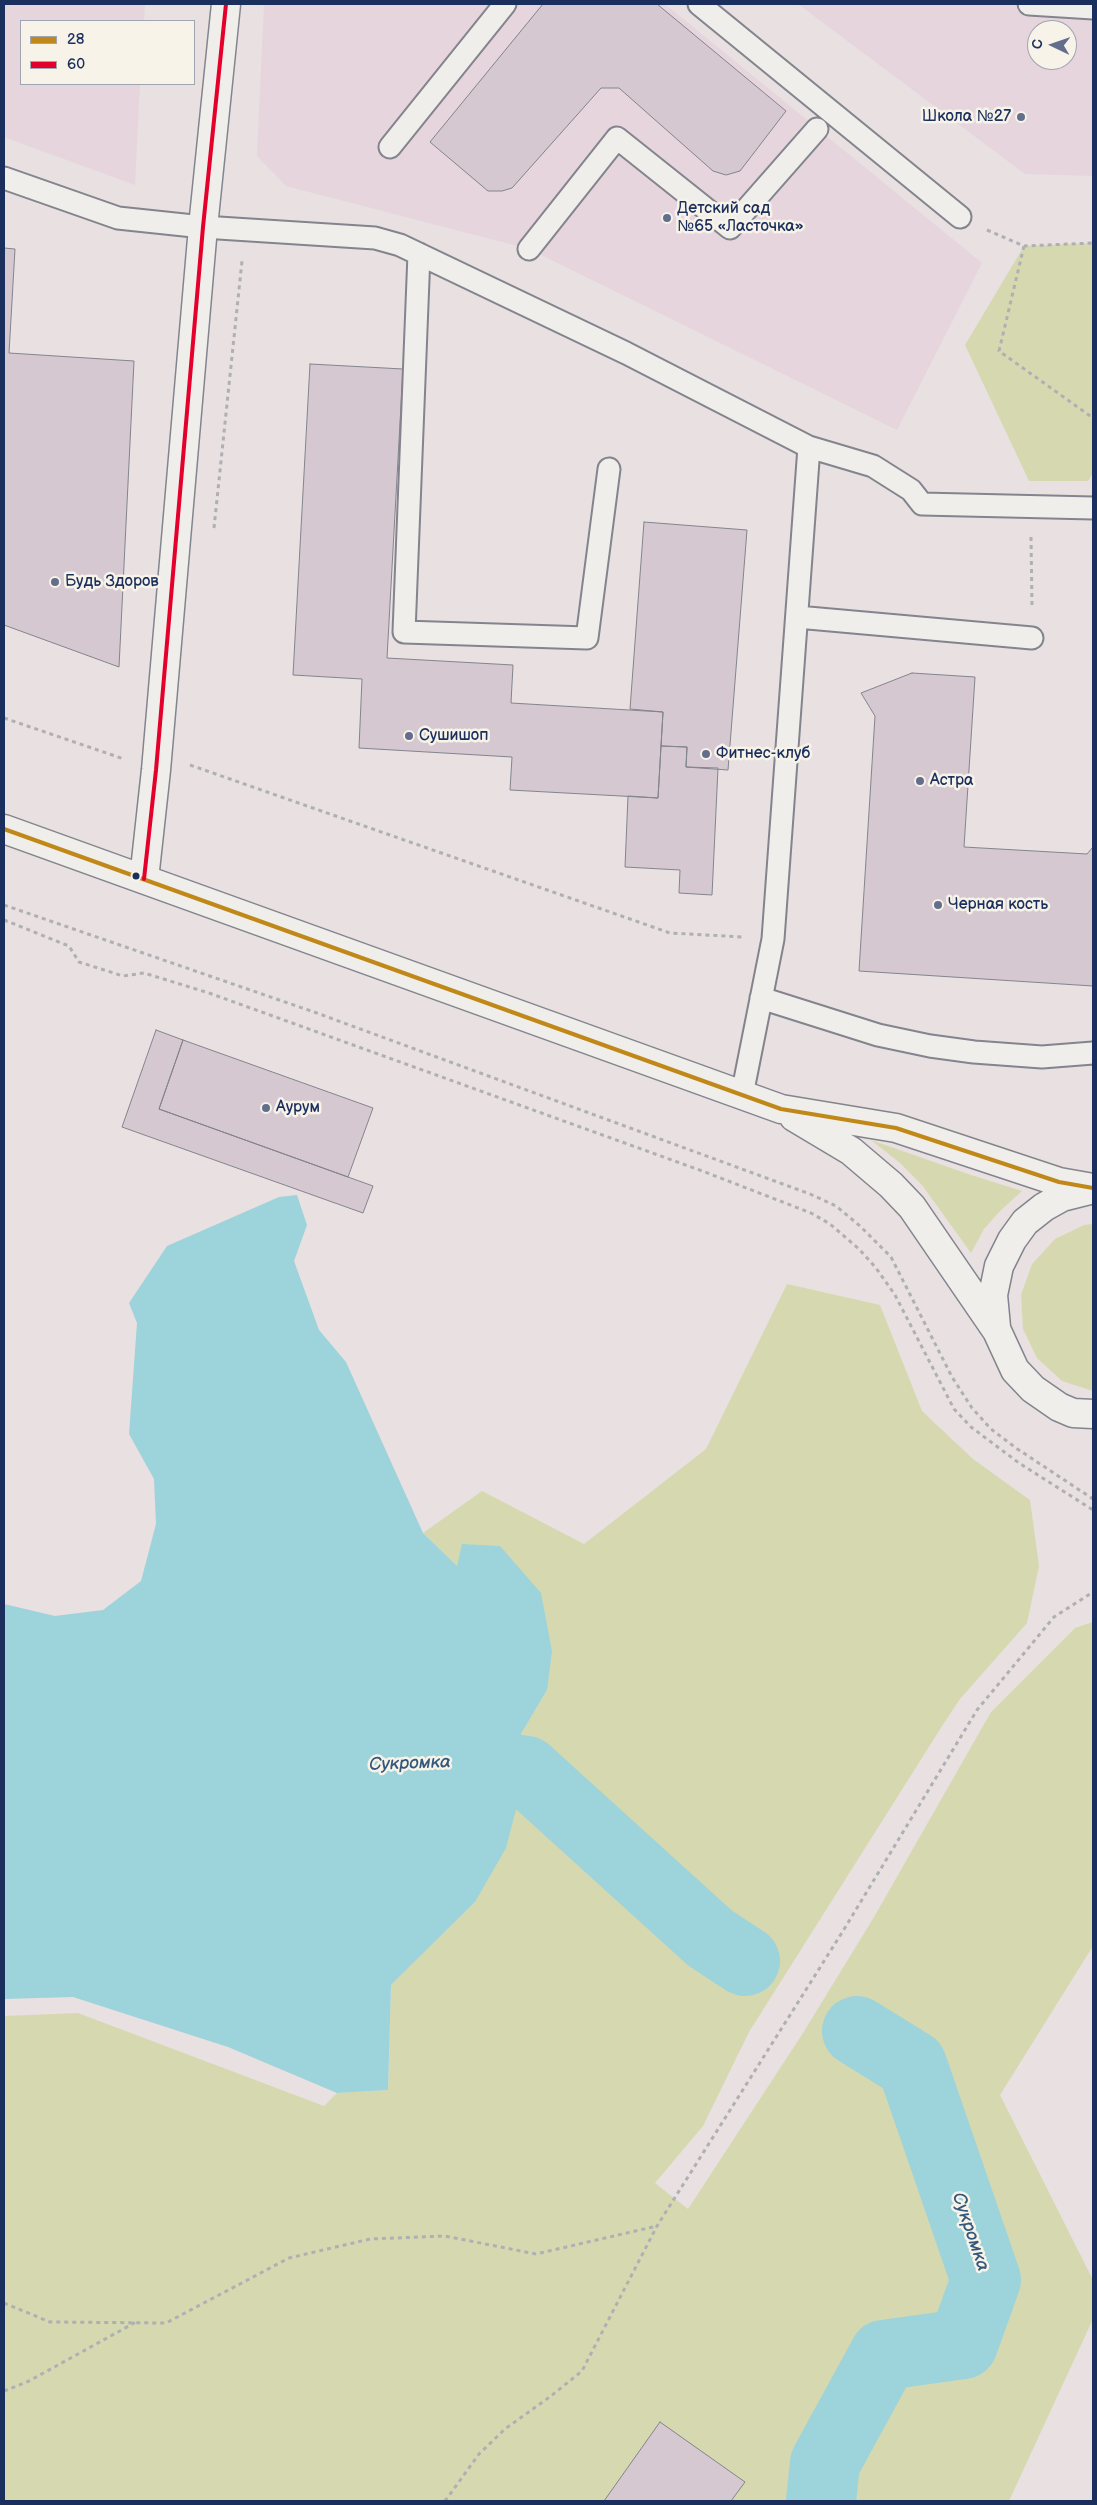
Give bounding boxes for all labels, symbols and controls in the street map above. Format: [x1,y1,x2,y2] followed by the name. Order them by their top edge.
[20,20,195,85] legend
[1027,20,1077,70] north arrow
[67,30,85,49] text: 28
[1029,39,1046,50] text: С
[67,55,85,74] text: 60
[922,107,1011,127] place label: Школа №27
[1015,111,1027,123] marker: Школа №27
[677,199,804,237] place label: Детский сад №65 «Ласточка»
[661,212,673,224] marker: Детский сад №65 «Ласточка»
[65,572,159,592] place label: Будь Здоров
[49,576,61,588] marker: Будь Здоров
[419,726,488,746] place label: Сушишоп
[403,730,415,742] marker: Сушишоп
[716,744,810,764] place label: Фитнес-клуб
[700,748,712,760] marker: Фитнес-клуб
[930,771,973,791] place label: Астра
[914,775,926,787] marker: Астра
[131,871,141,881] unlabelled marker
[948,895,1048,915] place label: Черная кость
[932,899,944,911] marker: Черная кость
[276,1098,320,1118] place label: Аурум
[260,1102,272,1114] marker: Аурум
[369,1752,451,1776] water label: Сукромка
[946,2190,994,2274] water label: Сукромка

